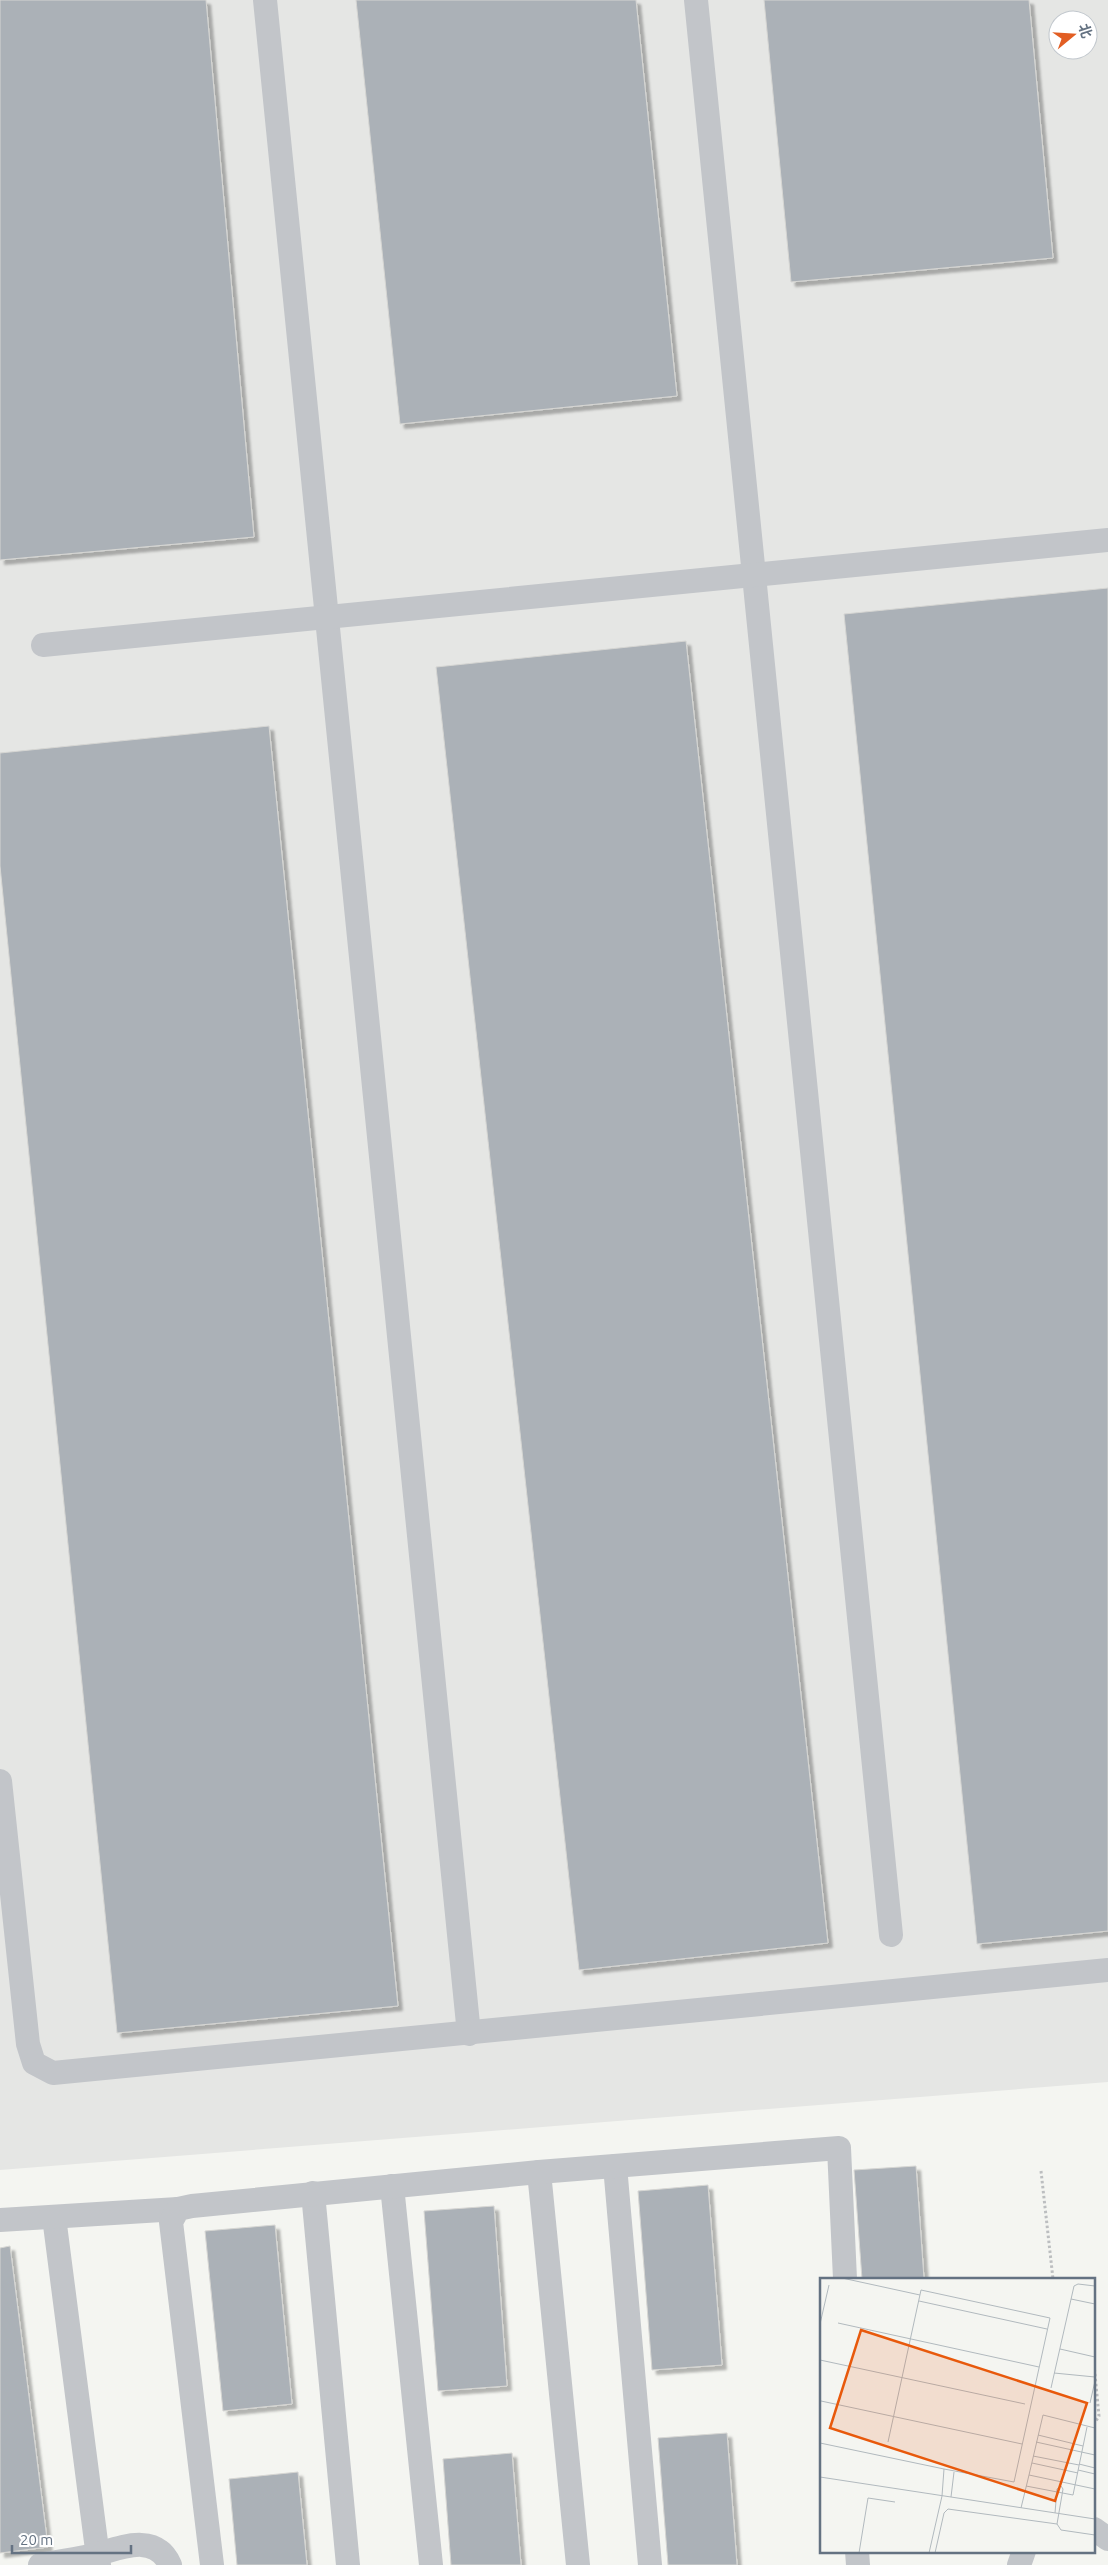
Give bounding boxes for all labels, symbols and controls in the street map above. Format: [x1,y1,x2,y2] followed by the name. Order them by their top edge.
[1048,10,1098,60] north arrow
[1076,22,1095,40] text: 北
[820,2278,1096,2552] inset map
[12,2522,131,2554] scale bar
[20,2531,53,2548] text: 20 m

